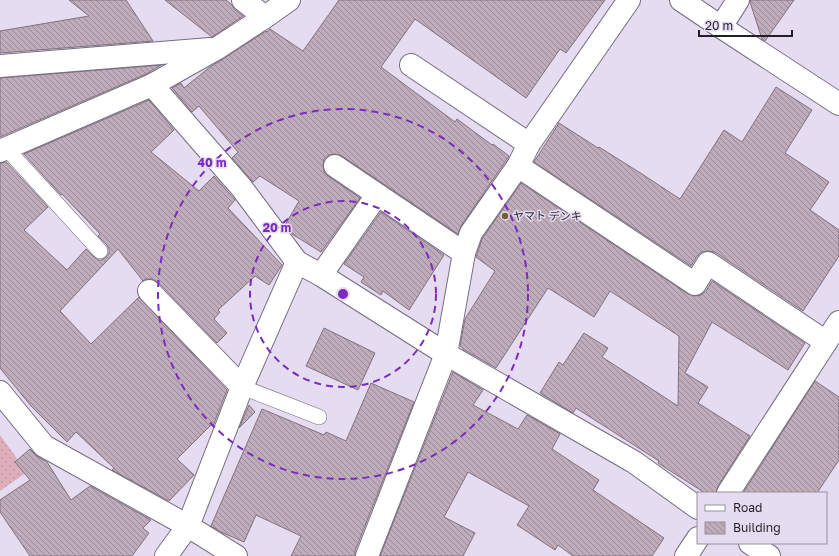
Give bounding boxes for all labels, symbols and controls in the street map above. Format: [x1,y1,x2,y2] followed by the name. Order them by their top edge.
[699,12,792,38] scale bar
[705,18,733,33] text: 20 m
[198,155,226,170] text: 40 m
[513,209,582,222] place label: ヤマト デンキ
[500,211,510,221] marker: ヤマト デンキ
[263,220,291,235] text: 20 m
[336,287,350,301] centre of rings
[697,492,827,544] legend
[733,500,762,515] text: Road
[733,520,781,535] text: Building

